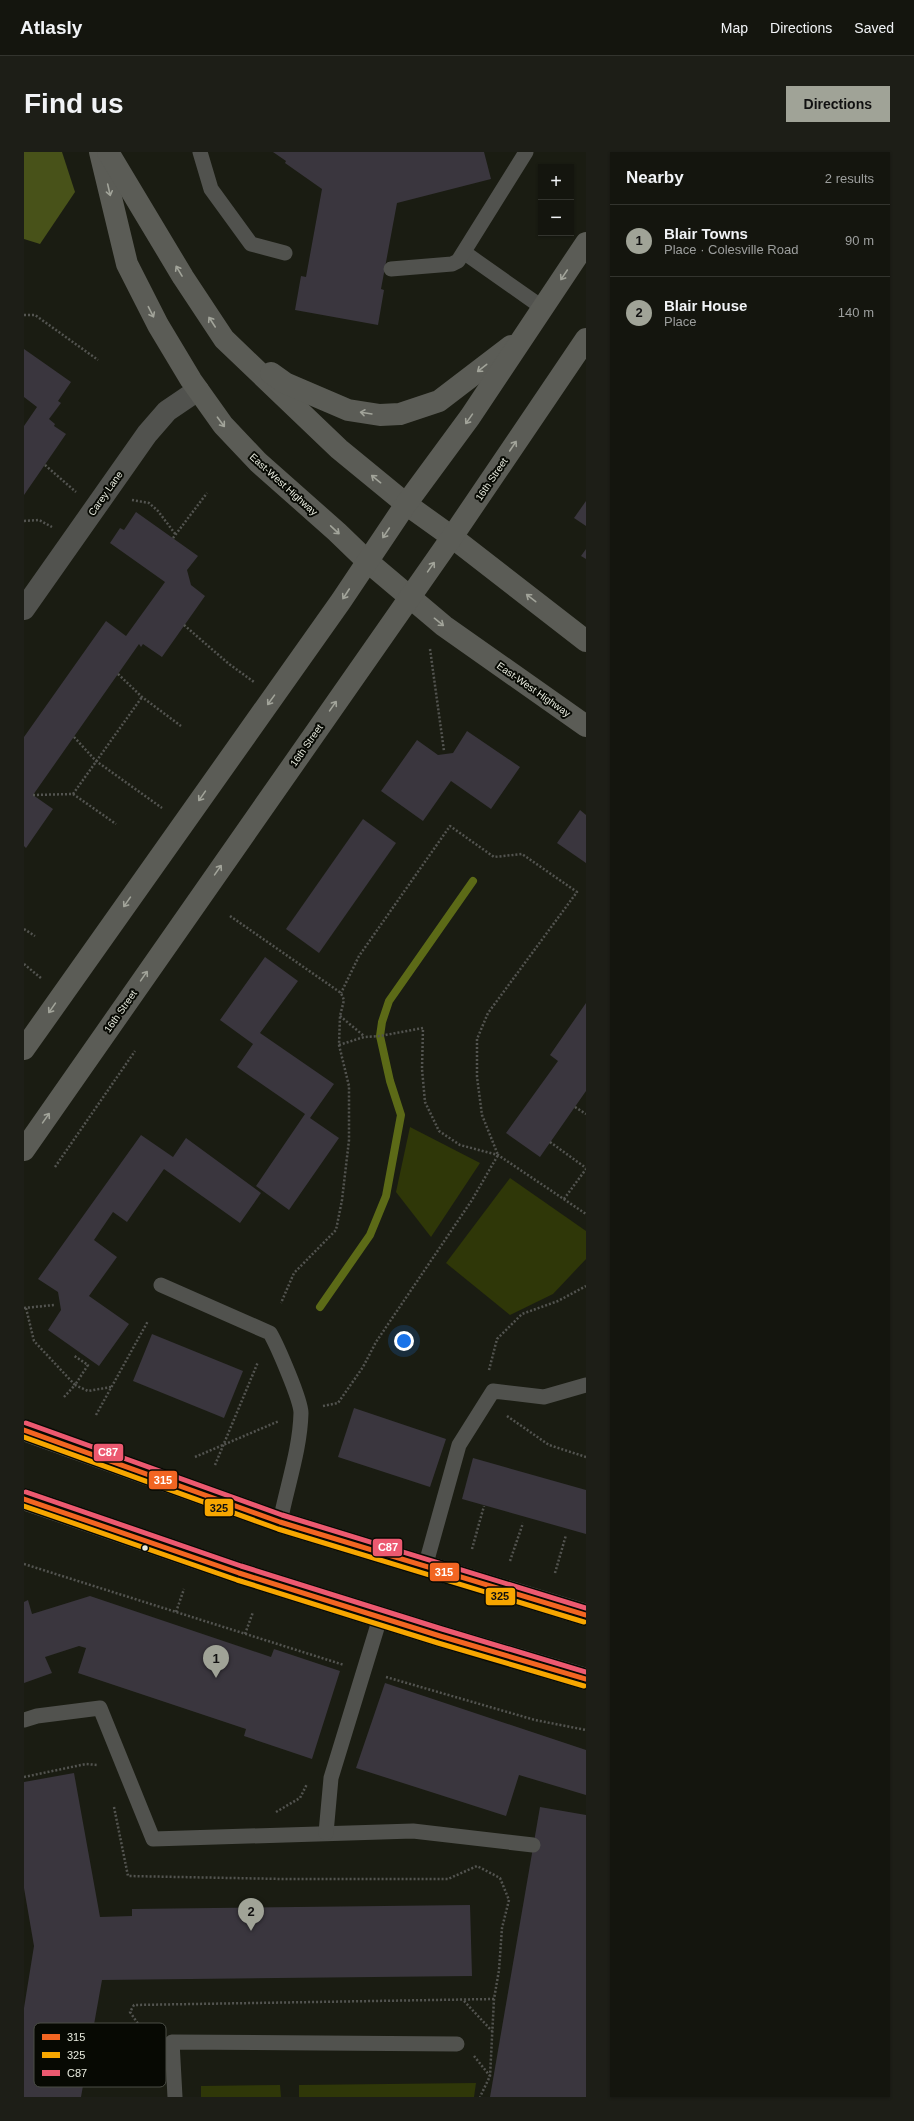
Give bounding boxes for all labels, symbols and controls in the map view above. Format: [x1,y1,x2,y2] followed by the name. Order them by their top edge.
[20,17,82,38] text: Atlasly
[721,20,748,36] text: Map
[770,20,832,36] text: Directions
[854,20,894,36] text: Saved
[786,86,890,122] button: Directions
[24,88,124,119] text: Find us
[538,164,574,236] map controls
[538,164,574,200] button: +
[626,168,684,187] text: Nearby
[825,171,874,186] text: 2 results
[106,183,114,196] one-way arrow
[538,200,574,236] button: −
[664,225,748,242] text: Blair Towns
[635,233,643,248] text: 1
[845,233,874,248] text: 90 m
[664,242,798,257] text: Place · Colesville Road
[175,266,183,277] one-way arrow
[560,270,568,281] one-way arrow
[664,297,747,314] text: Blair House
[635,305,643,320] text: 2
[838,305,874,320] text: 140 m
[148,306,155,318] one-way arrow
[664,314,697,329] text: Place
[208,316,216,327] one-way arrow
[477,364,488,372] one-way arrow
[360,409,373,417] one-way arrow
[465,413,473,424] one-way arrow
[216,416,225,427] one-way arrow
[509,441,517,452] one-way arrow
[248,451,320,518] street label: East-West Highway
[473,456,510,503] street label: 16th Street
[86,469,125,518] street label: Carey Lane
[370,475,381,484] one-way arrow
[330,525,340,534] one-way arrow
[382,527,391,538] one-way arrow
[427,562,435,573] one-way arrow
[342,588,350,599] one-way arrow
[525,594,536,602] one-way arrow
[434,618,445,627] one-way arrow
[495,660,573,719] street label: East-West Highway
[267,694,275,705] one-way arrow
[329,701,337,712] one-way arrow
[288,722,325,768] street label: 16th Street
[198,790,206,801] one-way arrow
[214,865,222,876] one-way arrow
[123,896,131,907] one-way arrow
[140,971,148,982] one-way arrow
[102,988,139,1034] street label: 16th Street
[48,1003,56,1014] one-way arrow
[42,1113,50,1124] one-way arrow
[394,1331,414,1351] your location
[93,1443,124,1462] line badge: C87
[98,1446,118,1458] text: C87
[148,1470,178,1490] line badge: 315
[154,1474,172,1486] text: 315
[204,1498,234,1517] line badge: 325
[210,1502,228,1514] text: 325
[372,1538,403,1557] line badge: C87
[378,1541,398,1553] text: C87
[140,1543,150,1553] unlabelled marker
[429,1562,460,1582] line badge: 315
[435,1566,453,1578] text: 315
[485,1587,516,1606] line badge: 325
[491,1590,509,1602] text: 325
[203,1645,229,1678] pin: 1
[238,1898,264,1931] pin: 2
[34,2023,166,2087] legend
[67,2031,85,2043] text: 315
[67,2049,85,2061] text: 325
[67,2067,87,2079] text: C87

